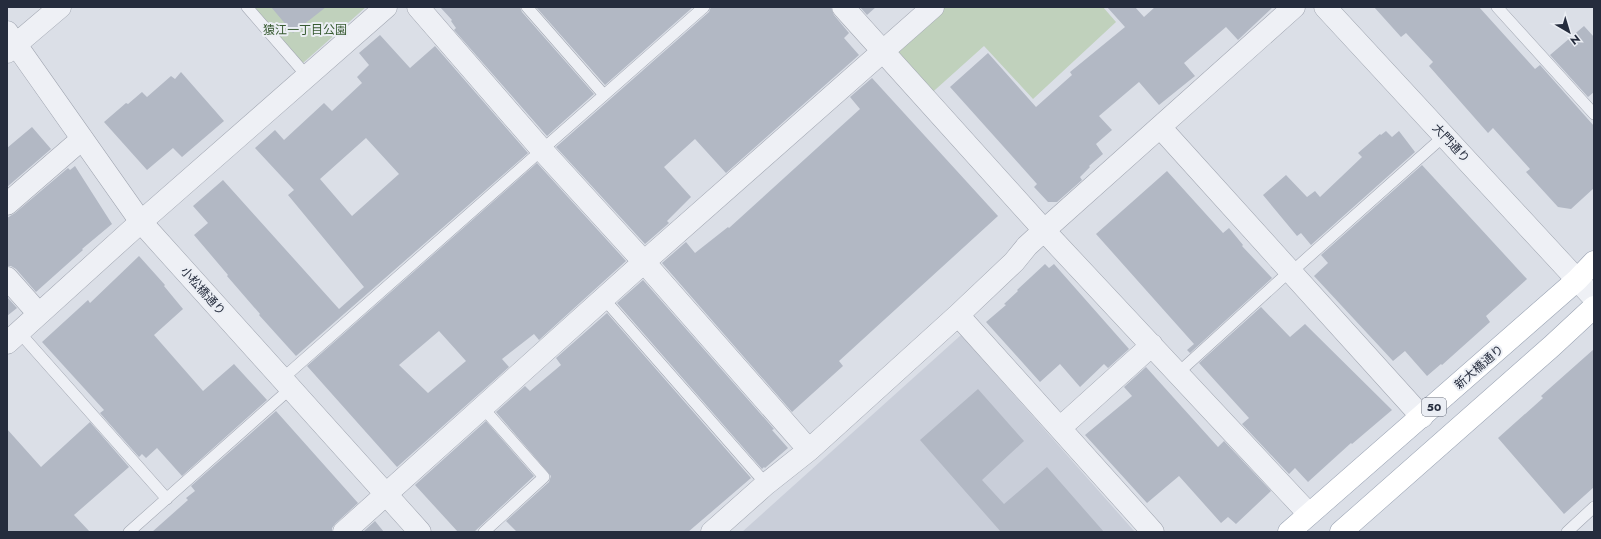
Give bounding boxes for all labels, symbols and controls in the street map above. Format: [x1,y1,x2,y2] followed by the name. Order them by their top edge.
[1549,12,1589,52] north arrow
[263,21,347,39] park label: 猿江一丁目公園
[1567,31,1584,49] text: N
[1428,119,1474,167] street label: 大門通り
[176,263,230,319] street label: 小松橋通り
[1450,341,1508,393] street label: 新大橋通り
[1422,398,1446,416] road number: 50

